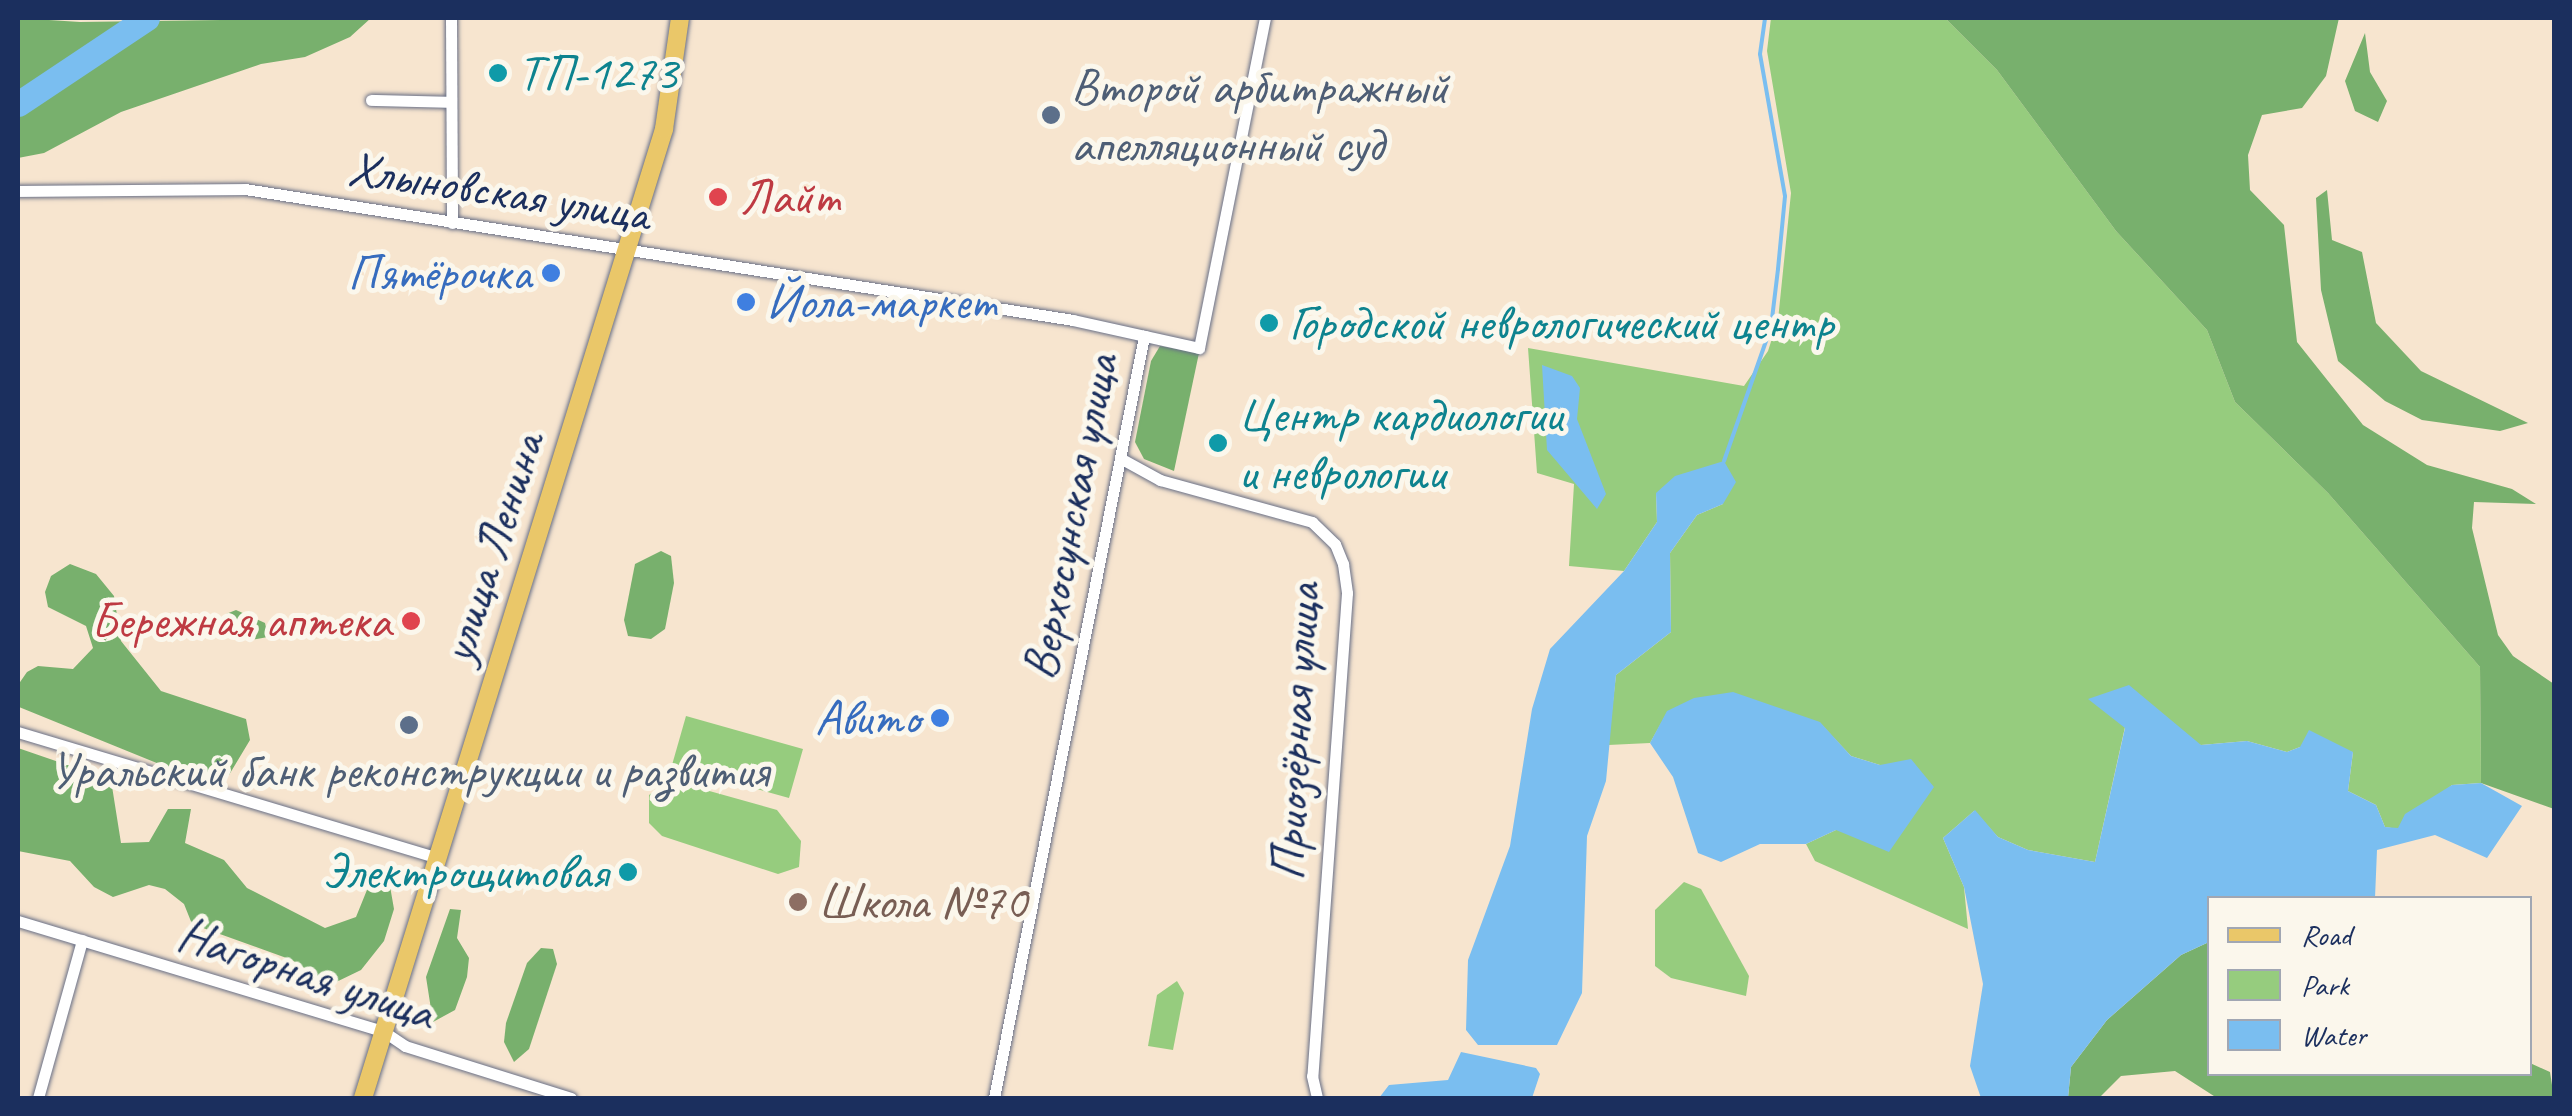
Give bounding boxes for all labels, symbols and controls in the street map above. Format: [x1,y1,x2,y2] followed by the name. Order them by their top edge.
[518,43,677,103] place label: ТП-1273
[1071,56,1448,174] place label: Второй арбитражный апелляционный суд
[487,62,509,84] marker: ТП-1273
[1040,104,1062,126] marker: Второй арбитражный апелляционный суд
[343,137,655,245] street label: Хлыновская улица
[740,167,838,227] place label: Лайт
[705,184,731,210] marker: Лайт
[348,243,531,303] place label: Пятёрочка
[540,262,562,284] marker: Пятёрочка
[766,272,995,332] place label: Йола-маркет
[735,291,757,313] marker: Йола-маркет
[1289,293,1833,353] place label: Городской неврологический центр
[1258,312,1280,334] marker: Городской неврологический центр
[1009,348,1131,686] street label: Верхосунская улица
[1238,384,1572,502] place label: Центр кардиологии и неврологии
[427,426,557,670] street label: улица Ленина
[1207,432,1229,454] marker: Центр кардиологии и неврологии
[1257,580,1333,884] street label: Приозёрная улица
[90,591,391,651] place label: Бережная аптека
[400,610,422,632] marker: Бережная аптека
[815,688,920,748] place label: Авито
[929,707,951,729] marker: Авито
[398,714,420,736] marker: Уральский банк реконструкции и развития
[45,741,773,801] place label: Уральский банк реконструкции и развития
[322,842,608,902] place label: Электрощитовая
[617,861,639,883] marker: Электрощитовая
[818,872,1027,932] place label: Школа №70
[787,891,809,913] marker: Школа №70
[2207,896,2532,1076] legend
[169,903,443,1043] street label: Нагорная улица
[2301,916,2351,954] text: Road
[2301,966,2349,1004] text: Park
[2301,1016,2366,1054] text: Water

